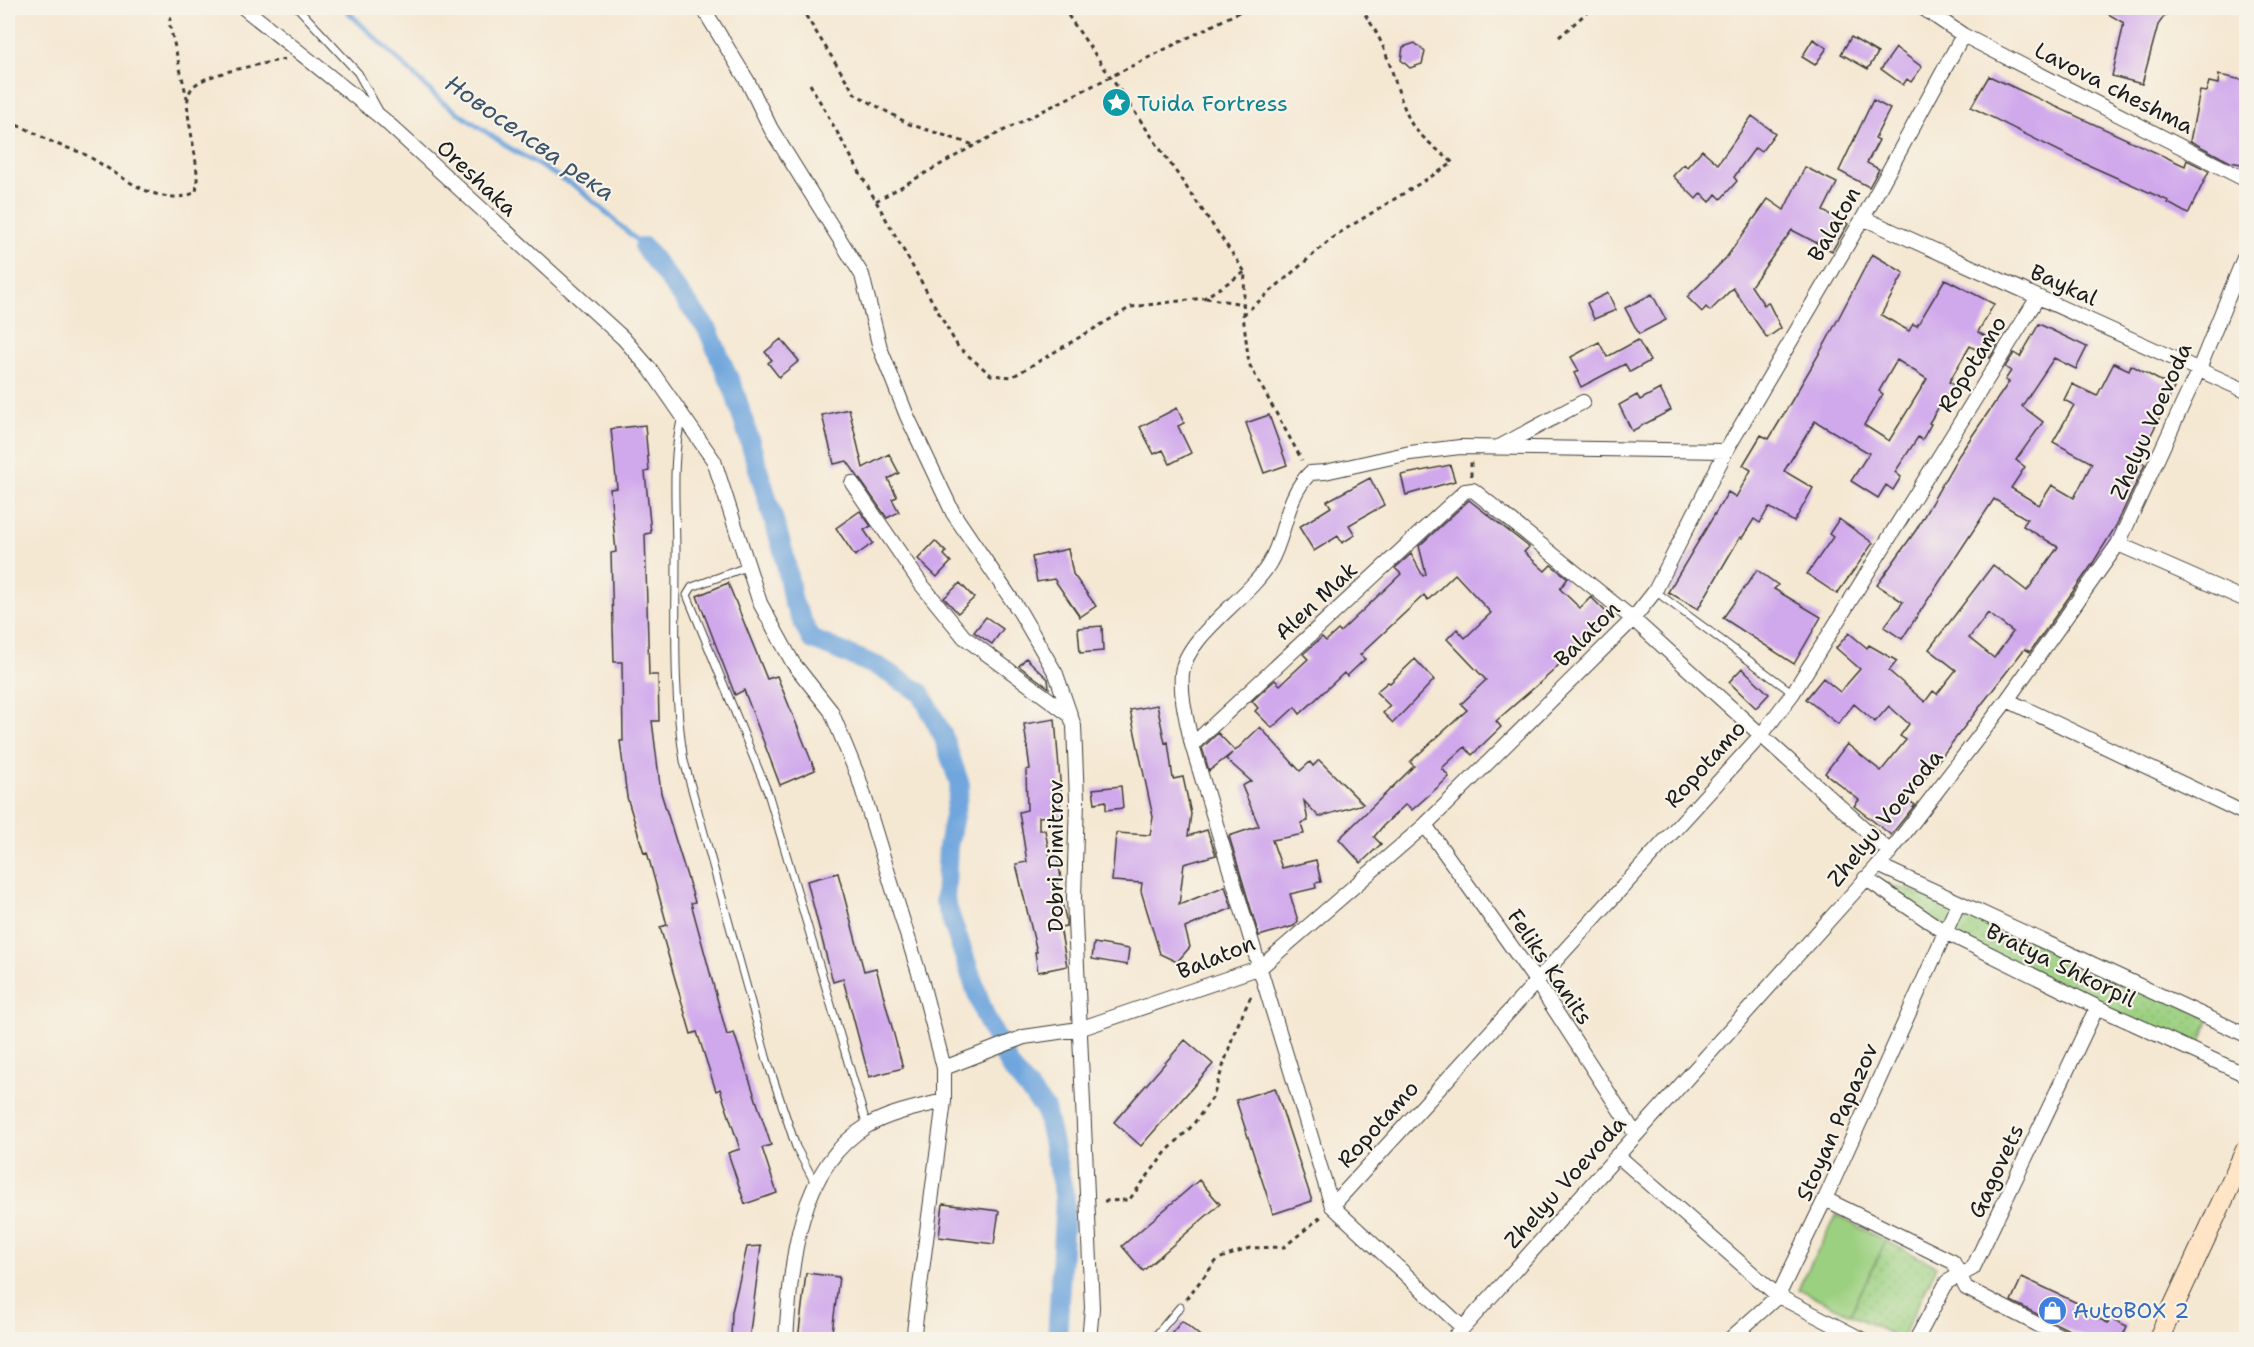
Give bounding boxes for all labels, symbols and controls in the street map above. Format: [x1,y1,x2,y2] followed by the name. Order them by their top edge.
[2030,35,2199,141] street label: Lavova cheshma
[439,67,621,209] water label: Новоселсва река
[1100,87,1132,119] place icon: Tuida Fortress
[1137,89,1288,118] place label: Tuida Fortress
[430,133,524,223] street label: Oreshaka
[1801,181,1867,267] street label: Balaton
[2026,257,2103,313] street label: Baykal
[1931,310,2013,418] street label: Ropotamo
[2103,338,2199,504] street label: Zhelyu Voevoda
[1268,555,1364,647] street label: Alen Mak
[1548,595,1626,673] street label: Balaton
[1658,714,1752,814] street label: Ropotamo
[1821,743,1950,893] street label: Zhelyu Voevoda
[1041,780,1070,932] street label: Dobri Dimitrov
[1501,903,1599,1031] street label: Feliks Kanits
[1981,916,2141,1014] street label: Bratya Shkorpil
[1173,928,1259,986] street label: Balaton
[1789,1038,1885,1206] street label: Stoyan Papazov
[1331,1074,1425,1174] street label: Ropotamo
[1498,1109,1632,1254] street label: Zhelyu Voevoda
[1962,1119,2030,1223] street label: Gagovets
[2036,1294,2068,1326] shop icon: AutoBOX 2
[2073,1296,2189,1325] place label: AutoBOX 2

